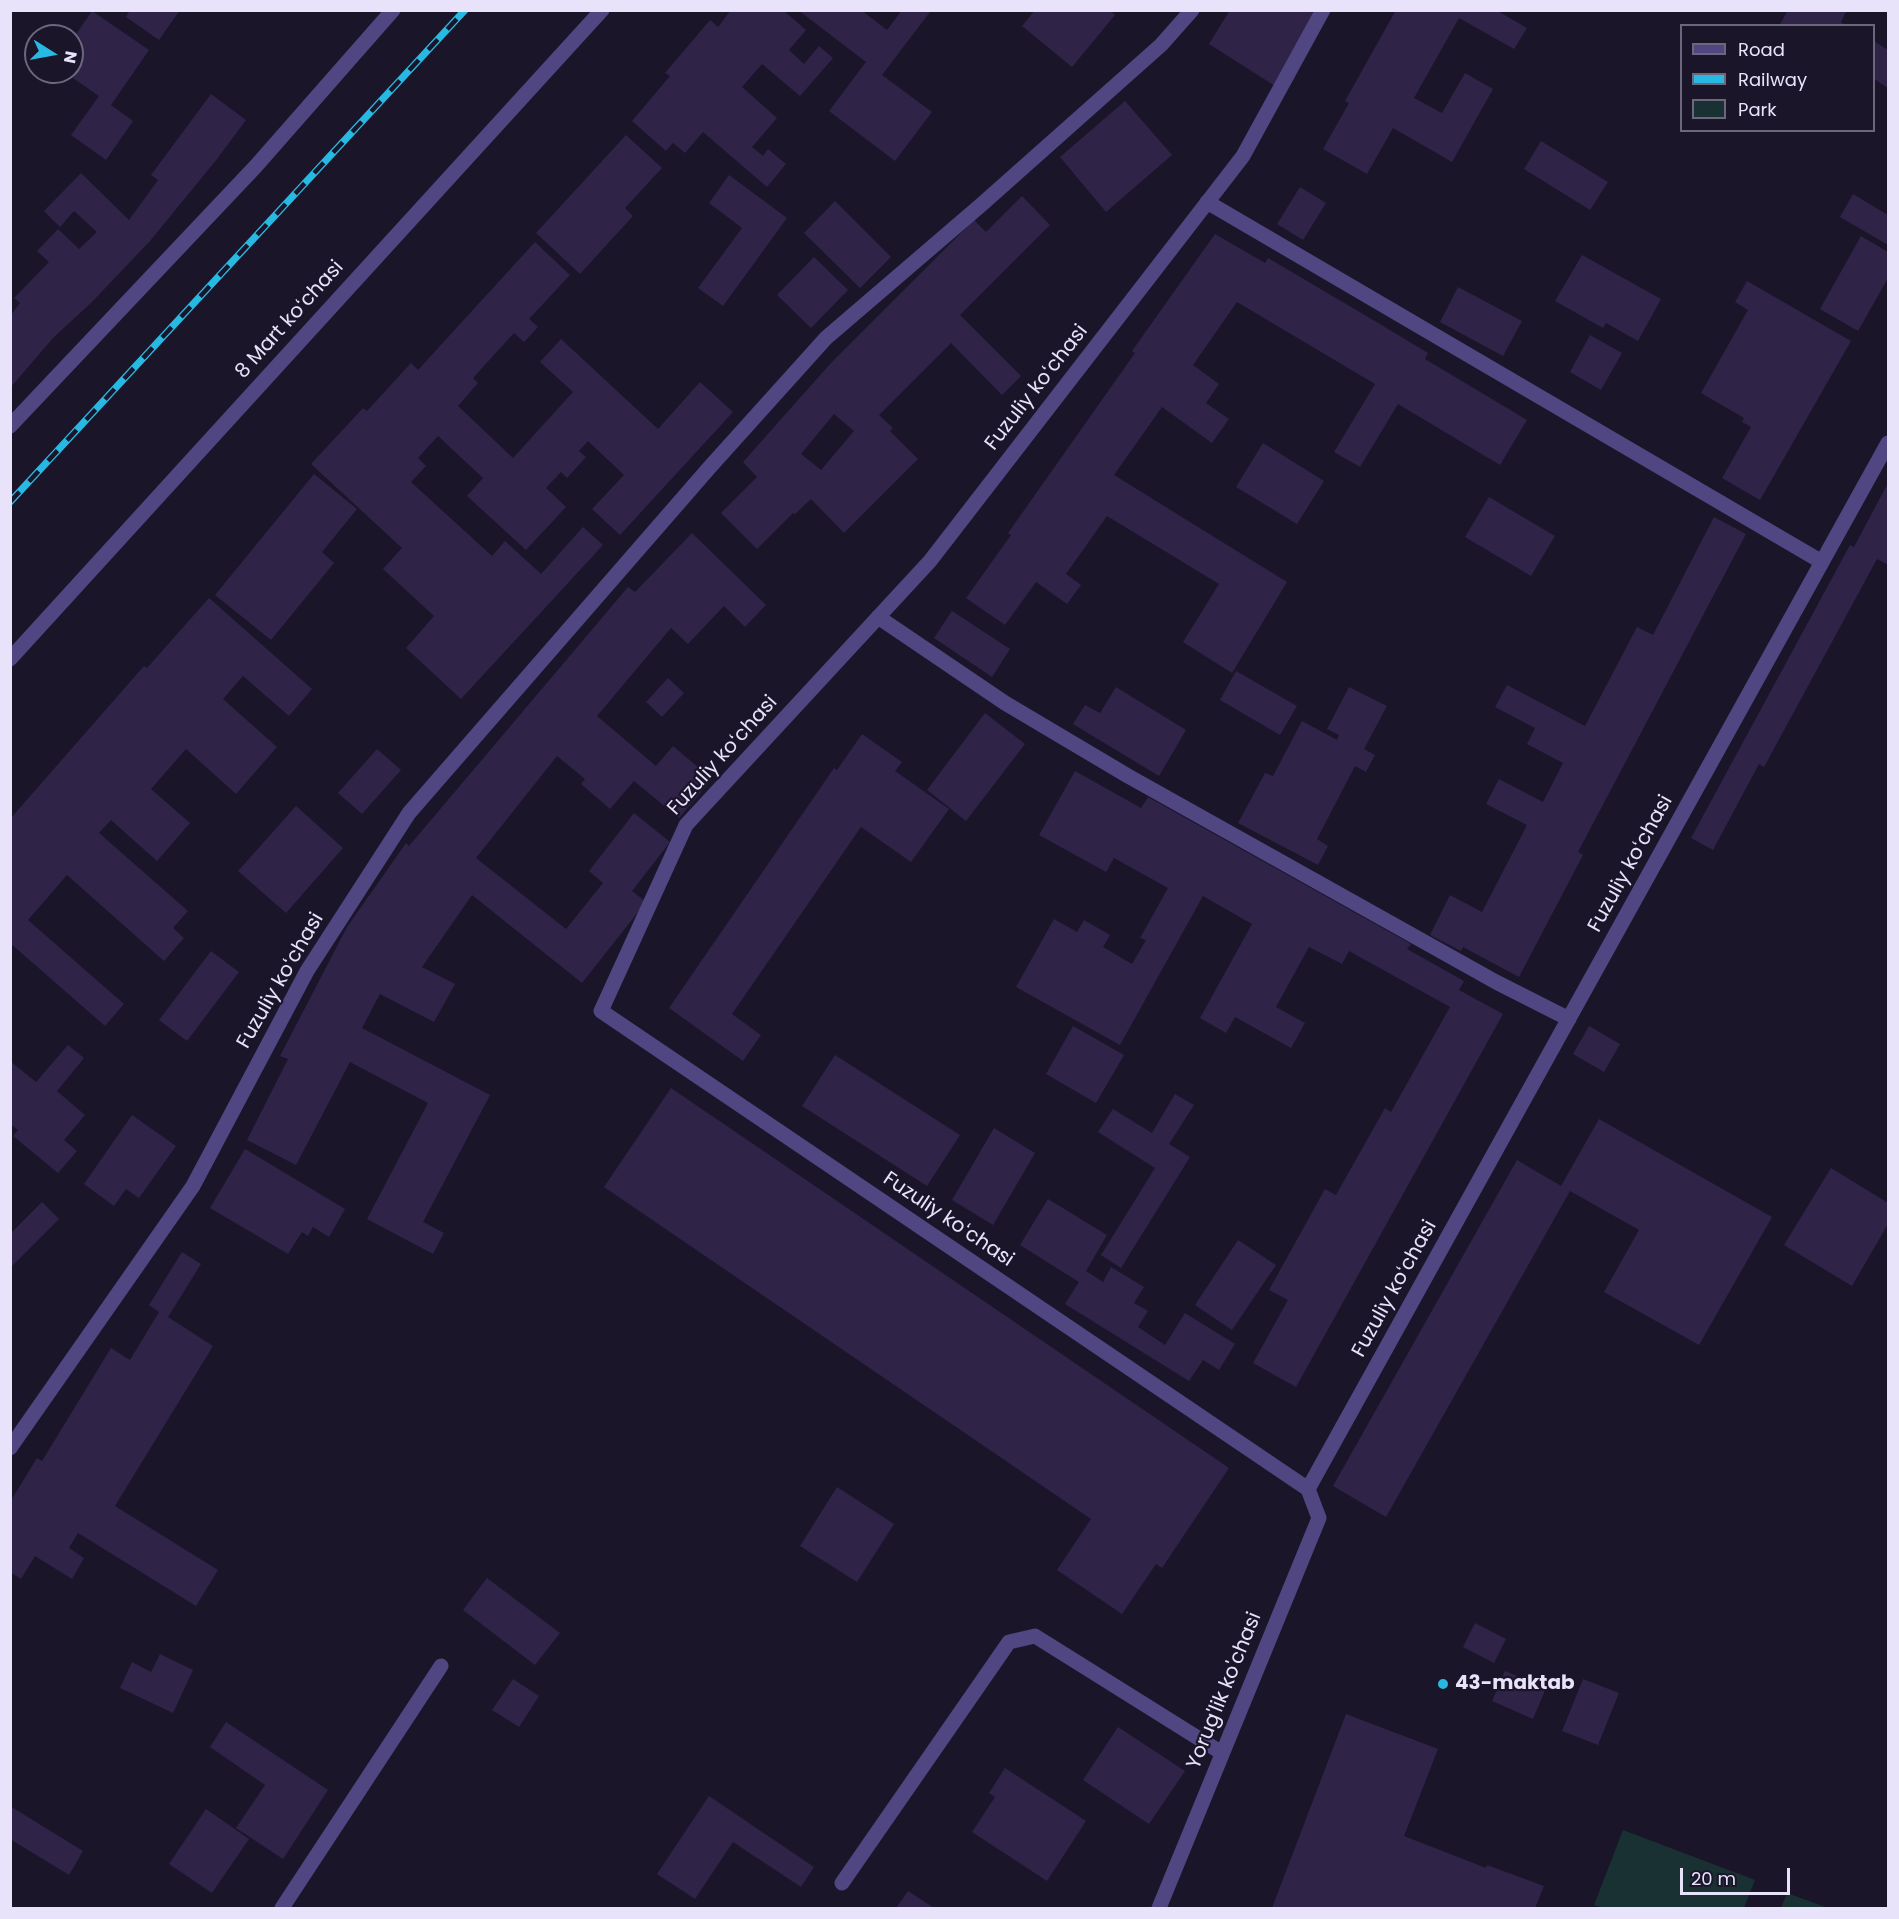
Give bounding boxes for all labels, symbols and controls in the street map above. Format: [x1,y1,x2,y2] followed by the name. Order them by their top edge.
[24,24,84,84] north arrow
[1680,24,1875,132] legend
[1738,37,1785,62] text: Road
[58,49,83,65] text: N
[1738,67,1807,92] text: Railway
[1738,97,1777,122] text: Park
[231,256,349,384] street label: 8 Mart koʻchasi
[981,320,1093,456] street label: Fuzuliy koʻchasi
[663,691,783,821] street label: Fuzuliy koʻchasi
[1584,791,1678,937] street label: Fuzuliy koʻchasi
[232,909,330,1053] street label: Fuzuliy koʻchasi
[878,1167,1018,1273] street label: Fuzuliy koʻchasi
[1348,1216,1442,1362] street label: Fuzuliy koʻchasi
[1183,1609,1267,1773] street label: Yorug'lik ko'chasi
[1455,1672,1575,1696] place label: 43-maktab
[1436,1677,1450,1691] marker: 43-maktab
[1683,1856,1792,1894] scale bar
[1691,1866,1736,1891] text: 20 m

